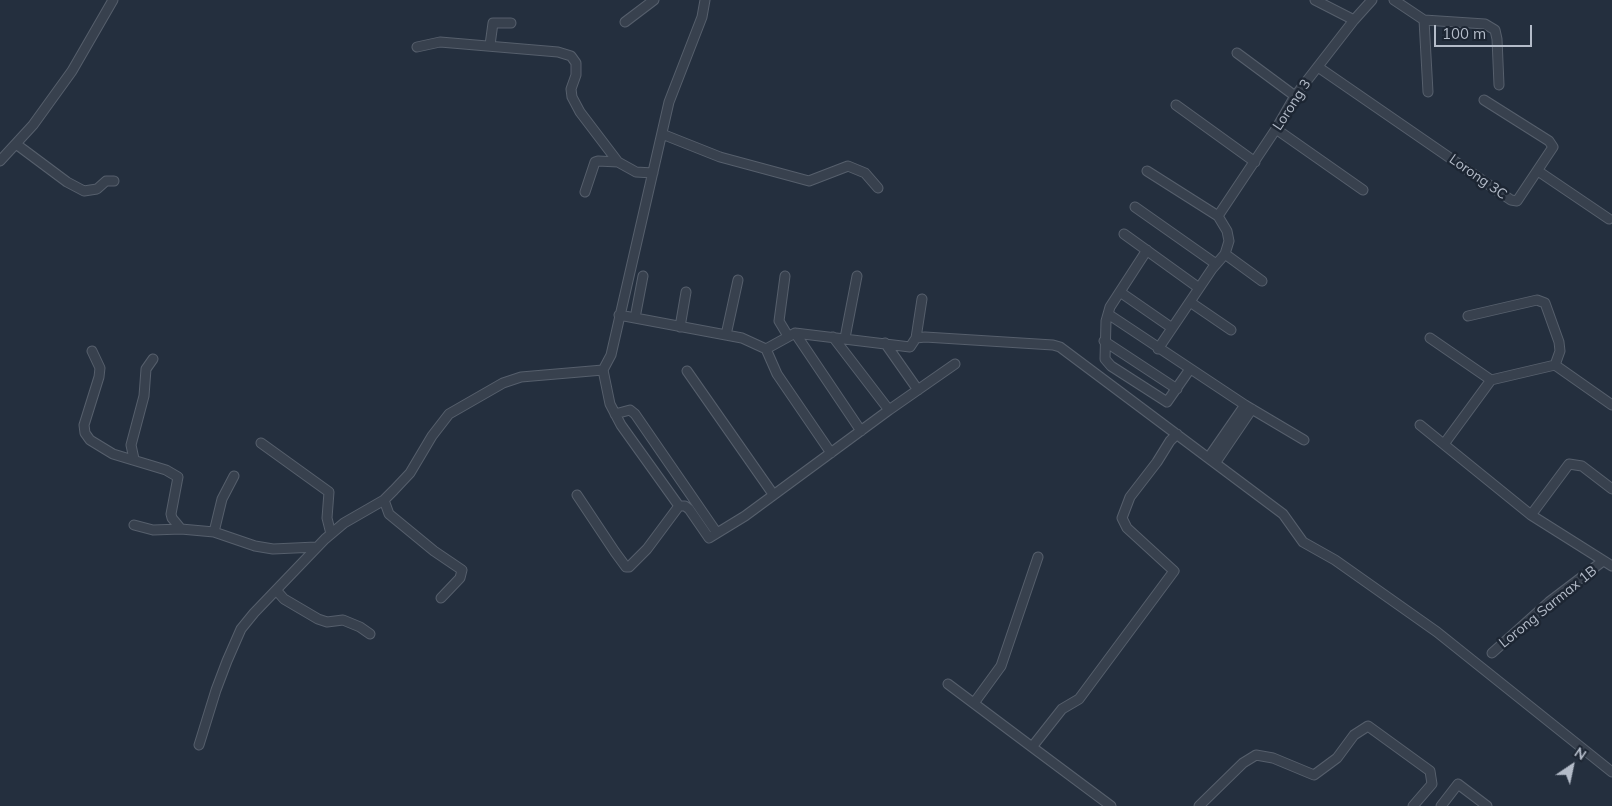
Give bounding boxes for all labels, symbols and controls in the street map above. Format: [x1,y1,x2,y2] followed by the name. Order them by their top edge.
[1437,15,1534,47] scale bar
[1442,24,1486,43] text: 100 m
[1269,76,1315,134] street label: Lorong 3
[1446,151,1510,203] street label: Lorong 3C
[1496,562,1600,652] street label: Lorong Sarmax 1B
[1547,741,1597,791] north arrow
[1571,743,1590,764] text: N

